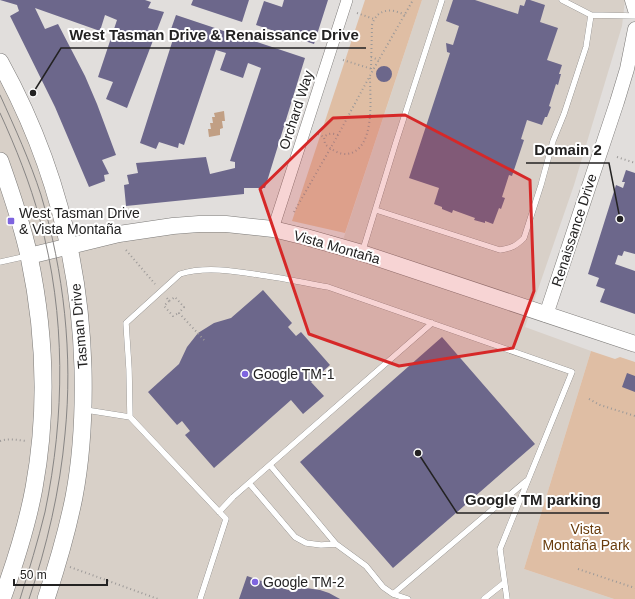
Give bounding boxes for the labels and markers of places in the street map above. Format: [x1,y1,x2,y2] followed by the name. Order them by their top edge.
[61,21,366,48] callout: West Tasman Drive & Renaissance Drive
[526,136,609,163] callout: Domain 2
[19,205,140,237] place label: West Tasman Drive & Vista Montaña
[6,216,16,226] marker: West Tasman Drive & Vista Montaña
[253,366,335,382] place label: Google TM-1
[240,369,250,379] marker: Google TM-1
[457,486,609,513] callout: Google TM parking
[263,574,345,590] place label: Google TM-2
[250,577,260,587] marker: Google TM-2

